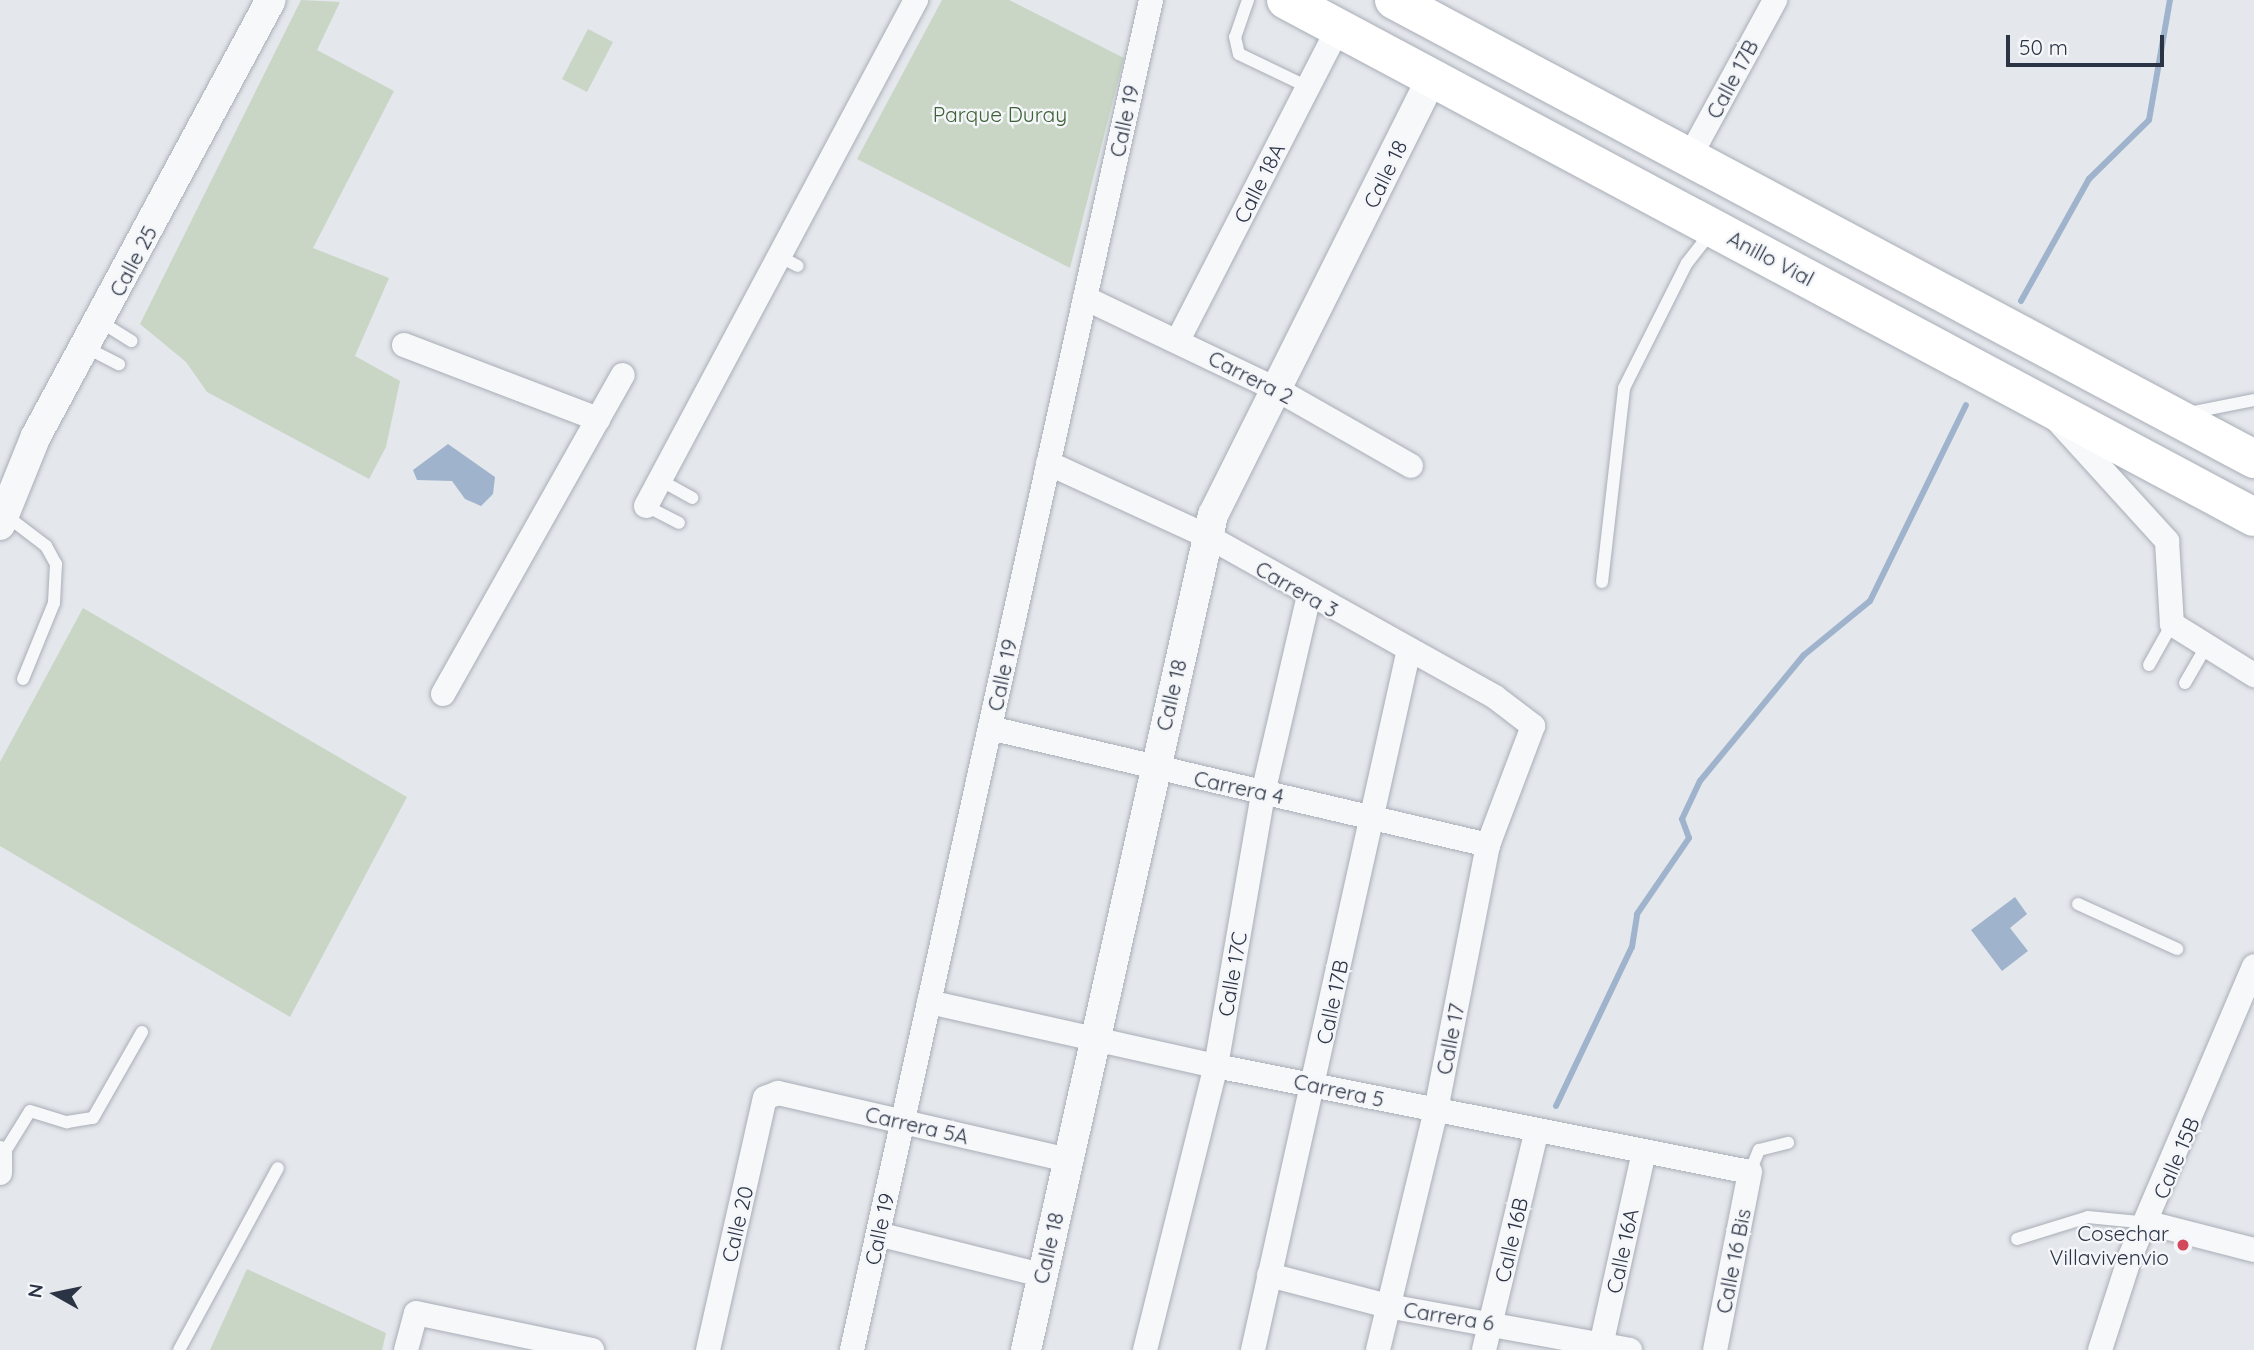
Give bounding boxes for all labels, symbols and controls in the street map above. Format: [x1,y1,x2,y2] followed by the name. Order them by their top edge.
[2009,21,2166,65] scale bar
[2019,34,2068,60] text: 50 m
[1701,35,1763,123] street label: Calle 17B
[1104,83,1144,159] street label: Calle 19
[933,101,1067,127] park label: Parque Duray
[1358,136,1412,212] street label: Calle 18
[1228,139,1290,227] street label: Calle 18A
[104,221,162,301] street label: Calle 25
[1724,225,1818,291] street label: Anillo Vial
[1204,345,1298,409] street label: Carrera 2
[1251,555,1343,623] street label: Carrera 3
[982,637,1022,713] street label: Calle 19
[1151,657,1191,733] street label: Calle 18
[1192,765,1286,809] street label: Carrera 4
[1212,930,1252,1018] street label: Calle 17C
[1311,957,1353,1047] street label: Calle 17B
[1431,1001,1469,1077] street label: Calle 17
[1292,1068,1386,1112] street label: Carrera 5
[863,1101,971,1149] street label: Carrera 5A
[2148,1113,2204,1203] street label: Calle 15B
[716,1183,758,1265] street label: Calle 20
[859,1191,899,1267] street label: Calle 19
[1489,1195,1533,1285] street label: Calle 16B
[1601,1206,1643,1296] street label: Calle 16A
[1710,1206,1756,1316] street label: Calle 16 Bis
[1028,1210,1068,1286] street label: Calle 18
[2050,1220,2169,1270] place label: Cosechar Villavivenvio
[2175,1237,2191,1253] marker: Cosechar Villavivenvio
[21,1259,91,1329] north arrow
[22,1282,48,1299] text: N
[1402,1296,1496,1336] street label: Carrera 6

